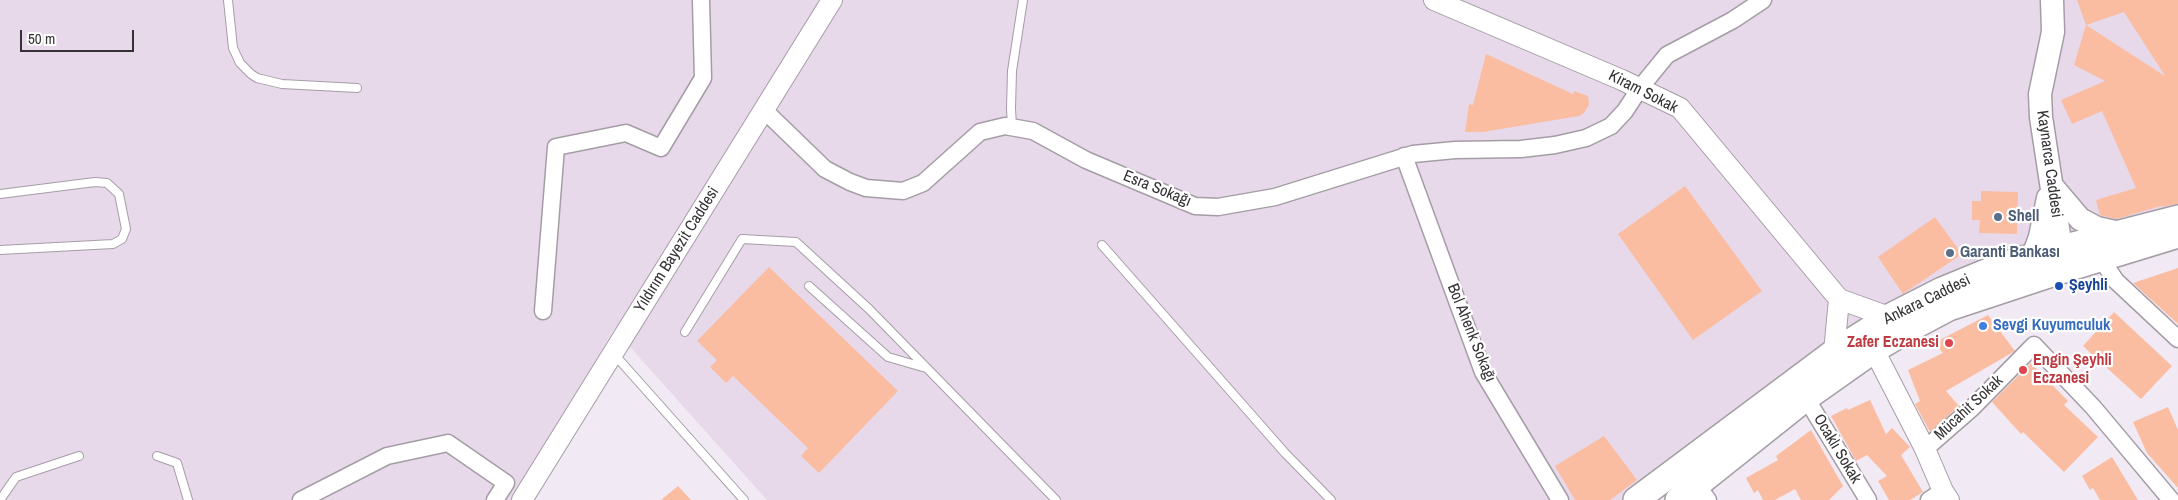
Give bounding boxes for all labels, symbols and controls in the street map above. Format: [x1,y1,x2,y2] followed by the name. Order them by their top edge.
[22,20,136,52] scale bar
[28,28,55,49] text: 50 m
[1605,66,1681,118] street label: Kiram Sokak
[2032,109,2066,219] street label: Kaynarca Caddesi
[1120,167,1194,211] street label: Esra Sokağı
[631,184,723,316] street label: Yıldırım Bayezit Caddesi
[2008,207,2039,227] place label: Shell
[1992,211,2004,223] marker: Shell
[1960,243,2060,263] place label: Garanti Bankası
[1944,247,1956,259] marker: Garanti Bankası
[1881,271,1973,329] street label: Ankara Caddesi
[2069,276,2108,296] place label: Şeyhli
[2053,280,2065,292] marker: Şeyhli
[1443,281,1499,385] street label: Bol Ahenk Sokağı
[1993,316,2110,336] place label: Sevgi Kuyumculuk
[1977,320,1989,332] marker: Sevgi Kuyumculuk
[1847,333,1939,353] place label: Zafer Eczanesi
[1943,337,1955,349] marker: Zafer Eczanesi
[2033,351,2112,389] place label: Engin Şeyhli Eczanesi
[2017,364,2029,376] marker: Engin Şeyhli Eczanesi
[1931,371,2007,445] street label: Mücahit Sokak
[1809,411,1865,487] street label: Ocaklı Sokak

